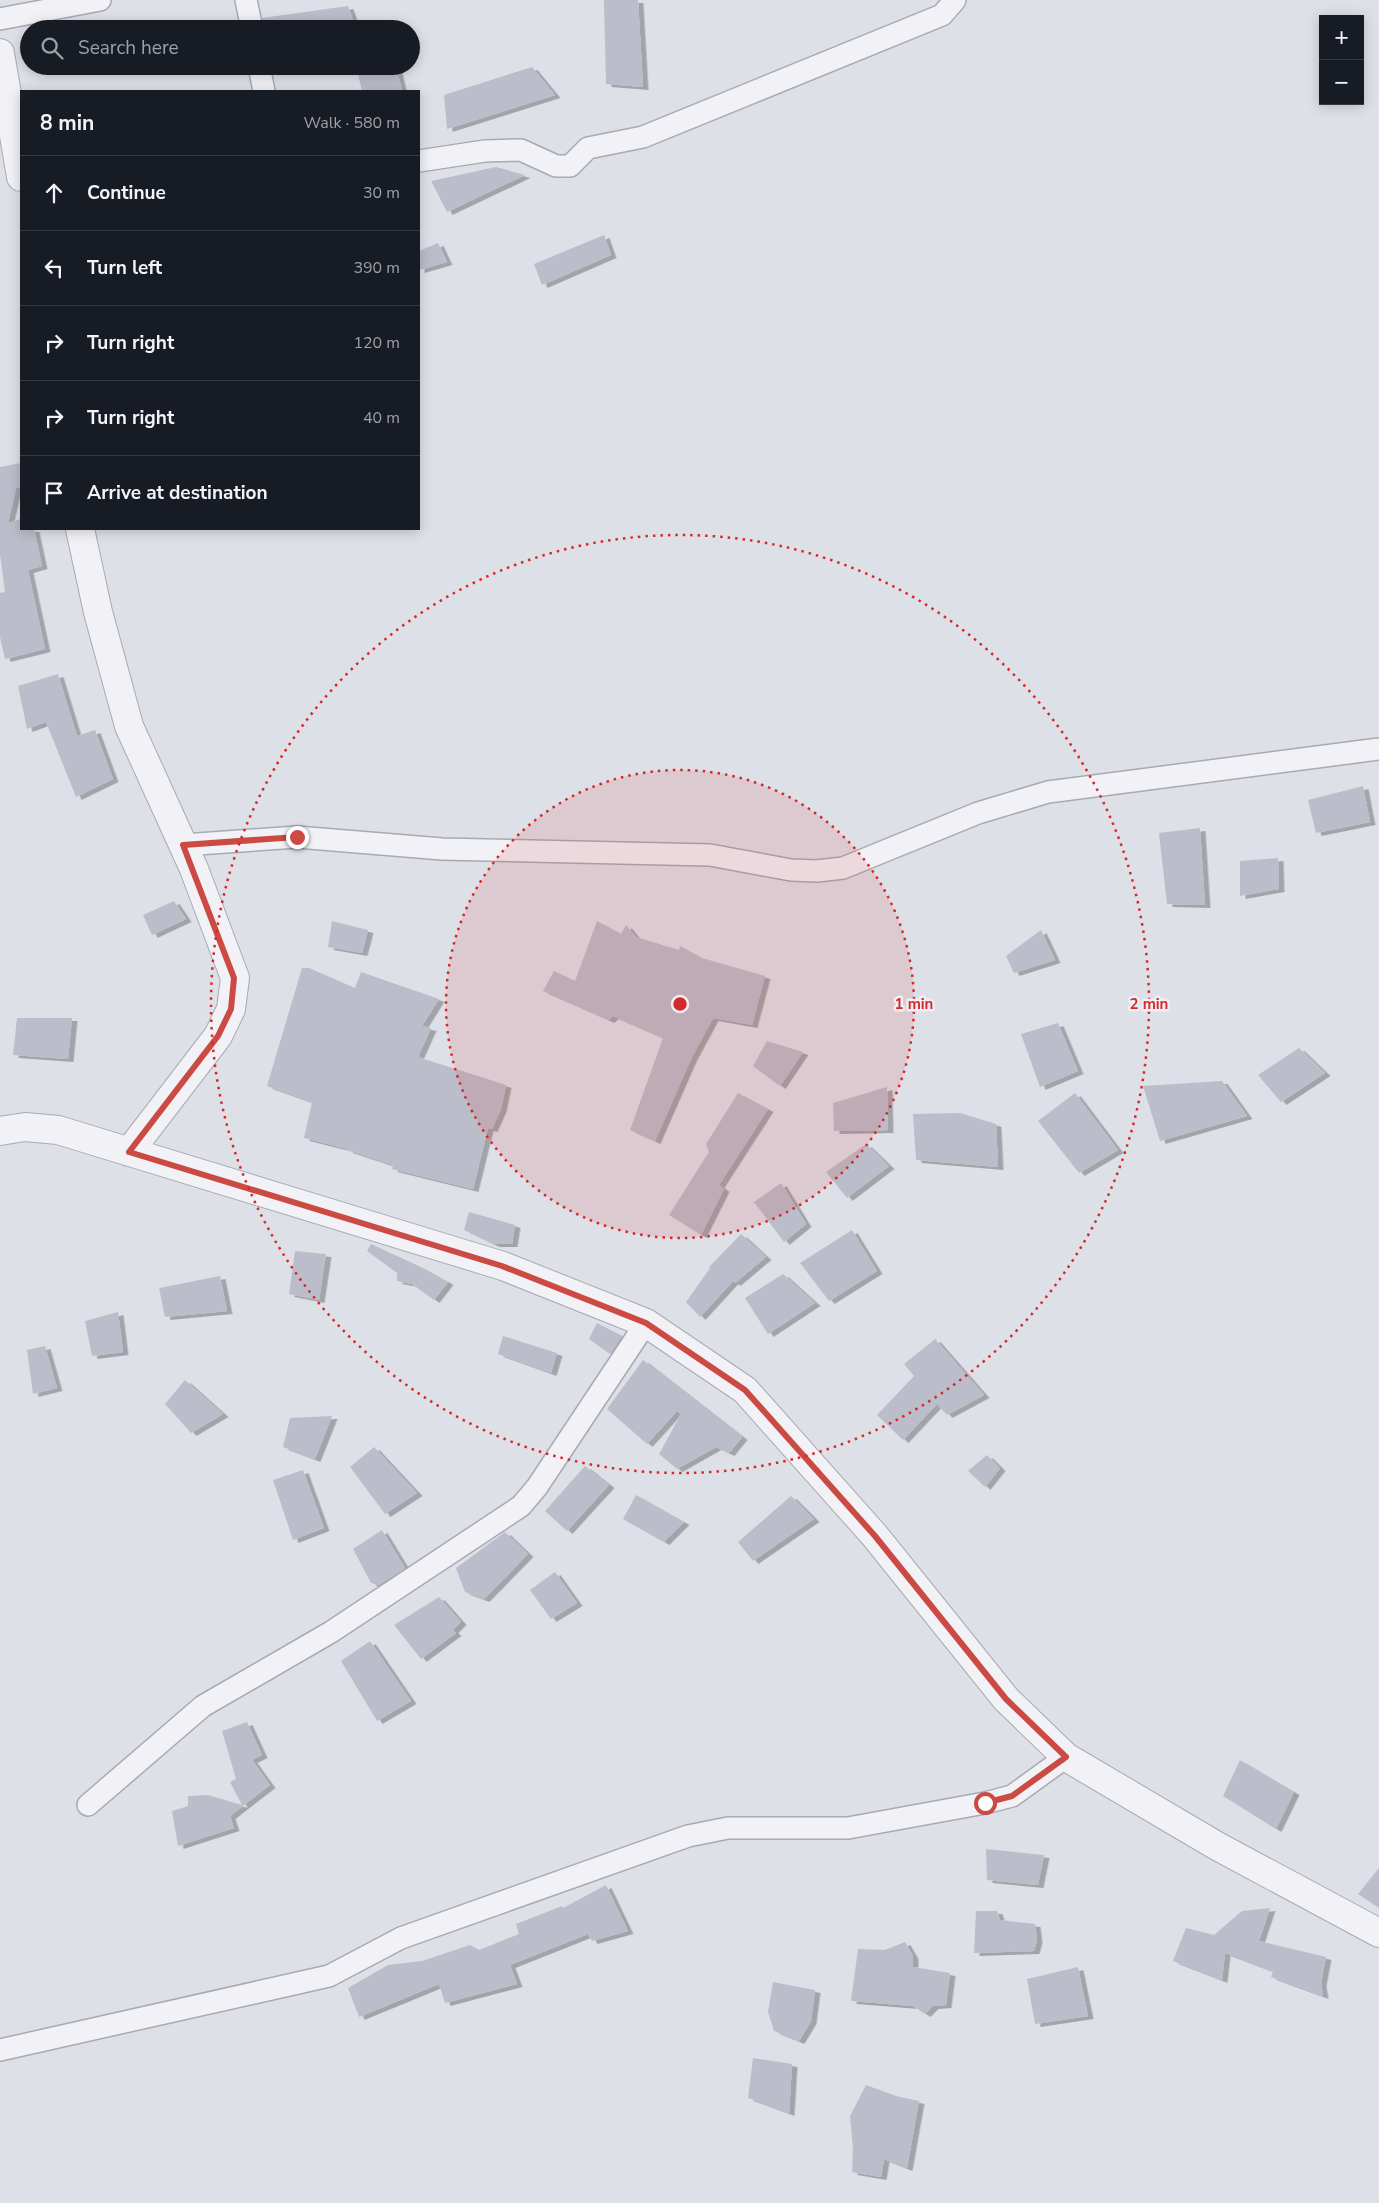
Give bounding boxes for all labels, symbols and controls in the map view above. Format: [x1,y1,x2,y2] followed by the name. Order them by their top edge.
[1319,15,1364,105] map controls
[1319,15,1364,60] button: +
[20,20,420,75] search box
[38,34,66,62] icon: search
[78,35,179,61] text: Search here
[1319,60,1364,105] button: −
[40,109,94,137] text: 8 min
[304,112,400,134] text: Walk · 580 m
[40,179,68,207] icon: ahead
[87,180,166,206] text: Continue
[363,182,400,204] text: 30 m
[40,254,68,282] icon: left
[87,255,162,281] text: Turn left
[353,257,400,279] text: 390 m
[40,329,68,357] icon: right
[87,330,174,356] text: Turn right
[353,332,400,354] text: 120 m
[40,404,68,432] icon: right
[87,405,174,431] text: Turn right
[363,407,400,429] text: 40 m
[40,479,68,507] icon: arrive
[87,480,268,506] text: Arrive at destination
[286,826,309,849] route end
[895,994,933,1014] text: 1 min
[1130,994,1168,1014] text: 2 min
[671,995,689,1013] centre of rings
[974,1792,997,1815] route start

